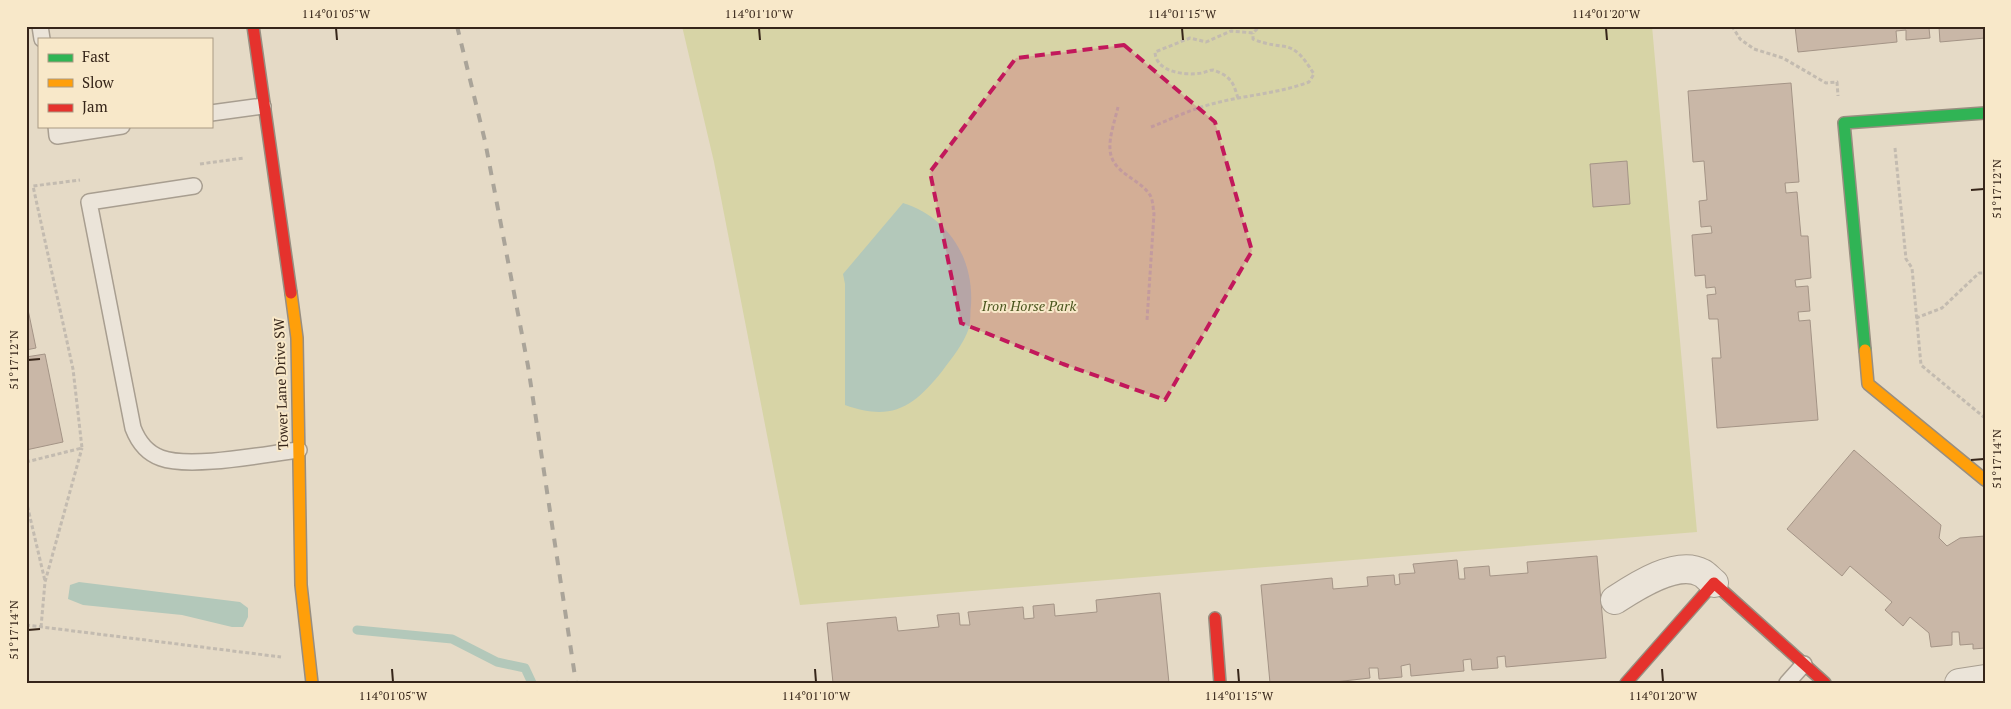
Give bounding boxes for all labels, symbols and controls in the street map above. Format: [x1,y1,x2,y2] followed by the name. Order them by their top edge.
[302,6,371,21] text: 114°01'05"W
[725,6,794,21] text: 114°01'10"W
[1148,6,1217,21] text: 114°01'15"W
[1572,6,1641,21] text: 114°01'20"W
[38,38,212,128] legend
[82,46,110,66] text: Fast
[82,72,115,92] text: Slow
[82,96,108,116] text: Jam
[1989,159,2004,219] text: 51°17'12"N
[981,296,1076,315] park label: Iron Horse Park
[269,317,292,450] street label: Tower Lane Drive SW
[6,330,21,390] text: 51°17'12"N
[1989,429,2004,489] text: 51°17'14"N
[6,600,21,660] text: 51°17'14"N
[359,688,428,703] text: 114°01'05"W
[782,688,851,703] text: 114°01'10"W
[1205,688,1274,703] text: 114°01'15"W
[1629,688,1698,703] text: 114°01'20"W

